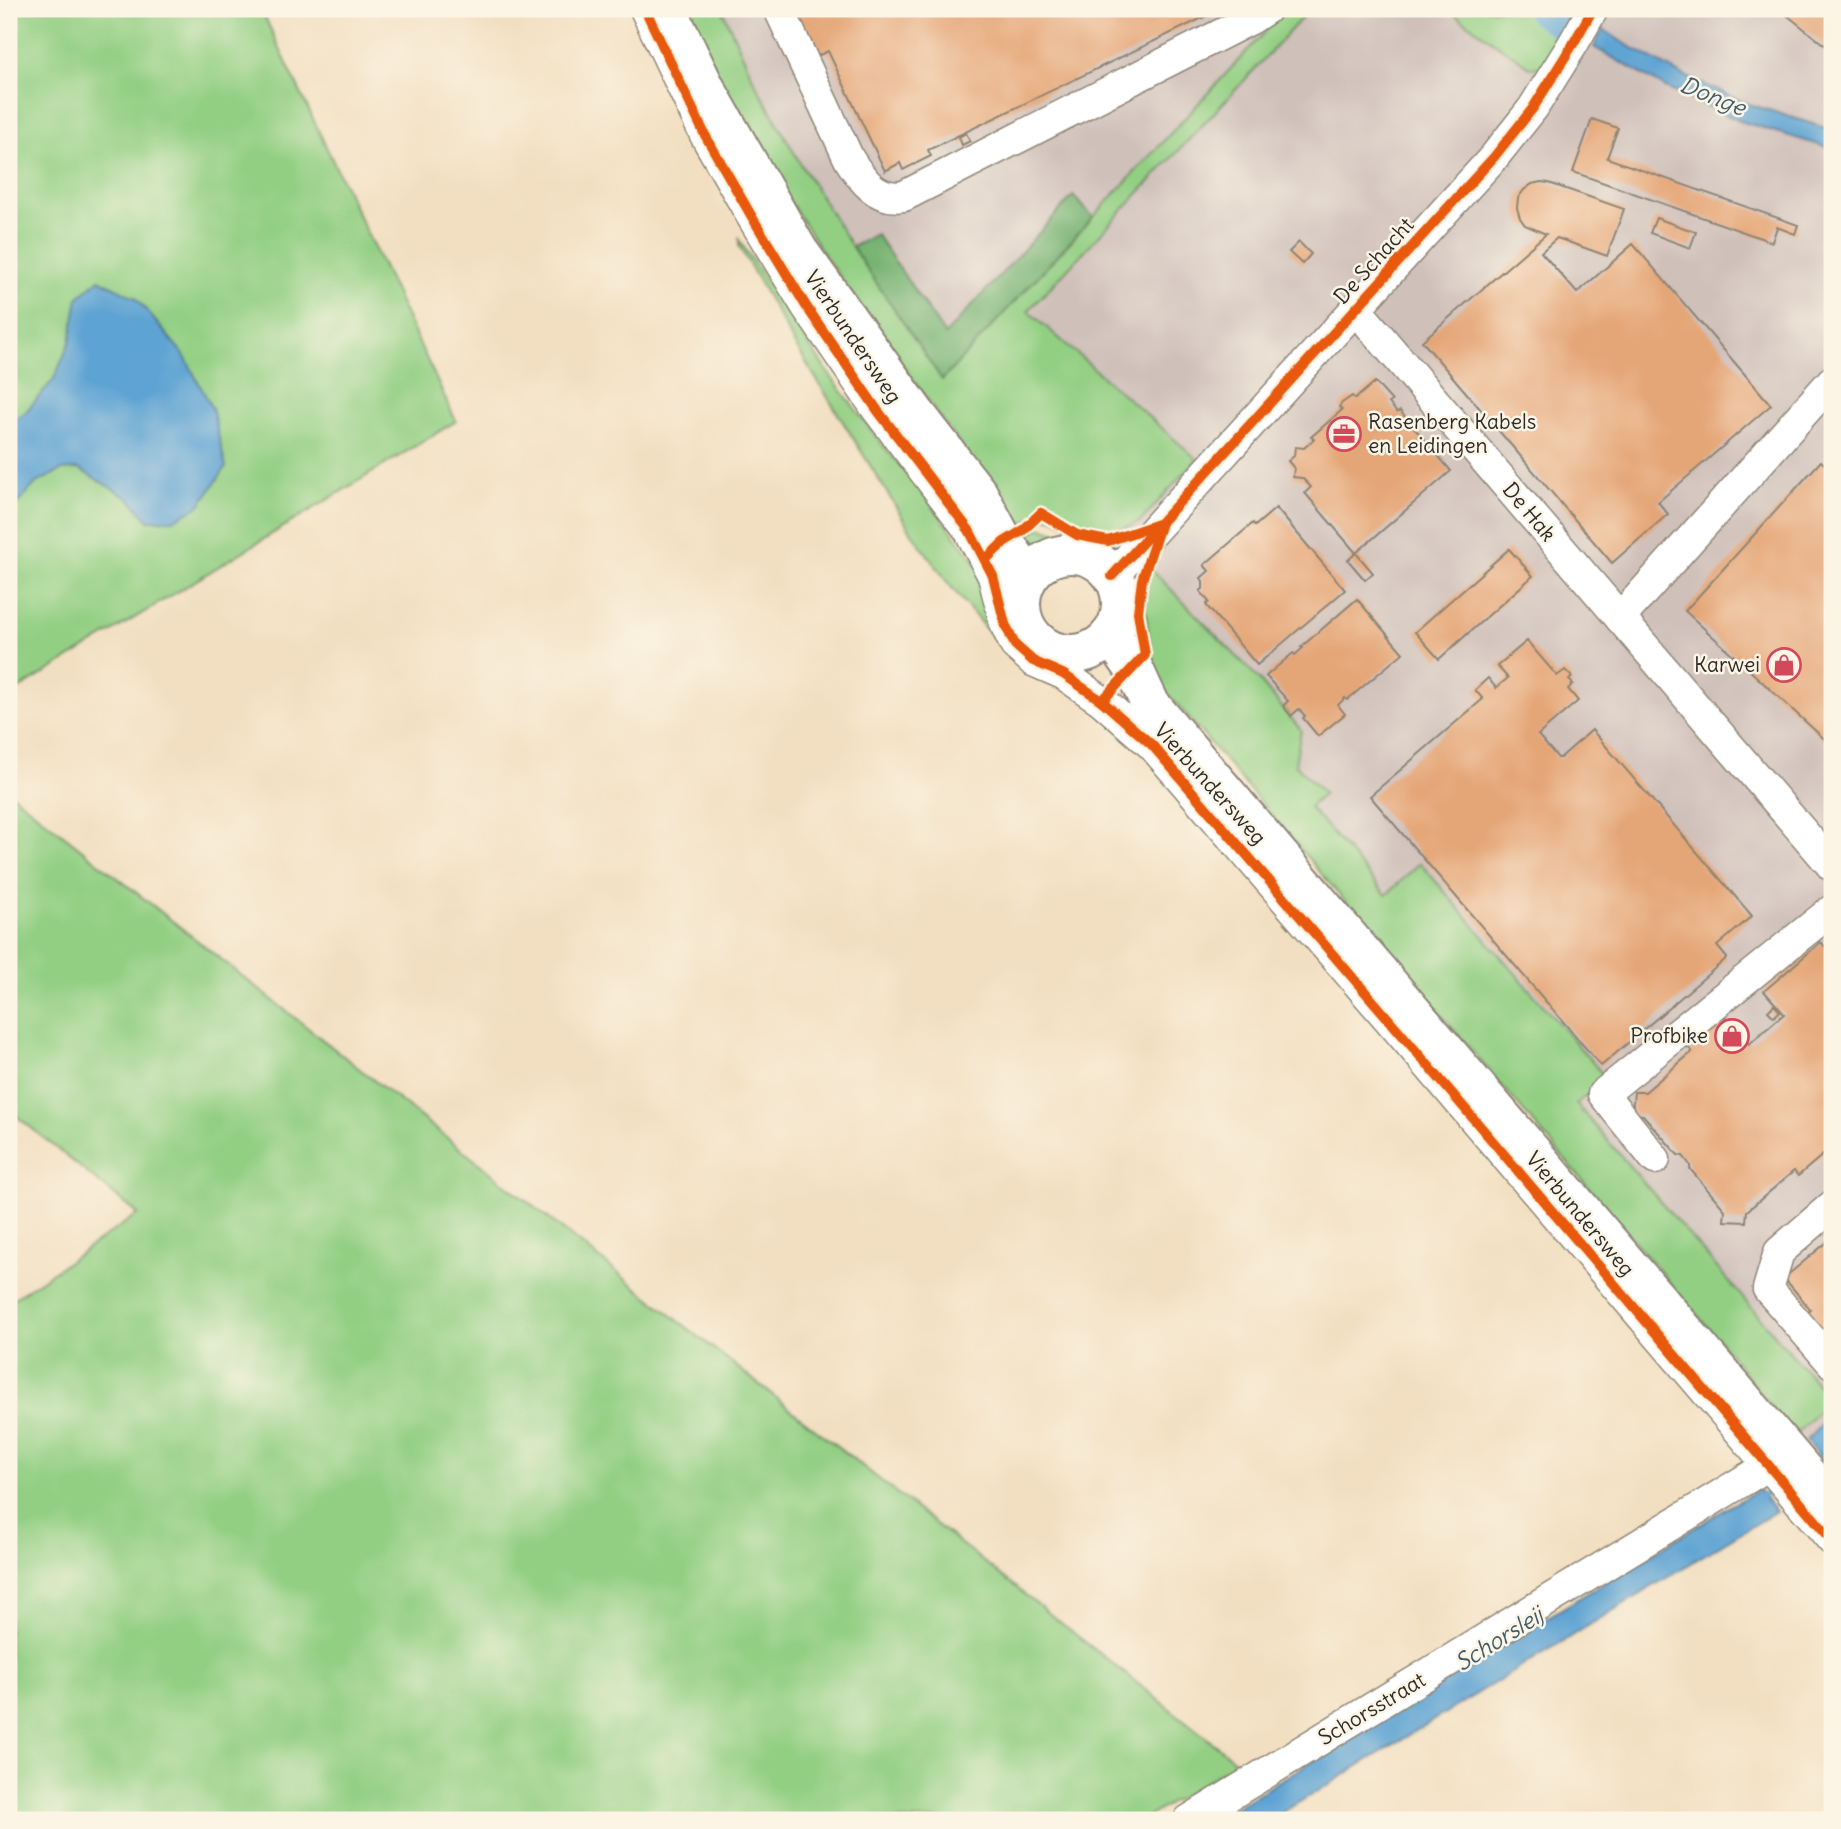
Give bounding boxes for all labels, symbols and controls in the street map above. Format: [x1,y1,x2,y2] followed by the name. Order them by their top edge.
[1676,69,1752,122] water label: Donge
[1328,212,1420,310] street label: De Schacht
[799,265,908,409] street label: Vierbundersweg
[1368,408,1536,459] place label: Rasenberg Kabels en Leidingen
[1325,415,1363,453] office icon: Rasenberg Kabels en Leidingen
[1497,477,1562,547] street label: De Hak
[1765,646,1803,684] shop icon: Karwei
[1694,651,1760,678] place label: Karwei
[1148,717,1272,850] street label: Vierbundersweg
[1713,1017,1751,1055] shop icon: Profbike
[1630,1022,1708,1049] place label: Profbike
[1520,1146,1641,1282] street label: Vierbundersweg
[1449,1599,1551,1677] water label: Schorsleij
[1313,1666,1430,1751] street label: Schorsstraat

